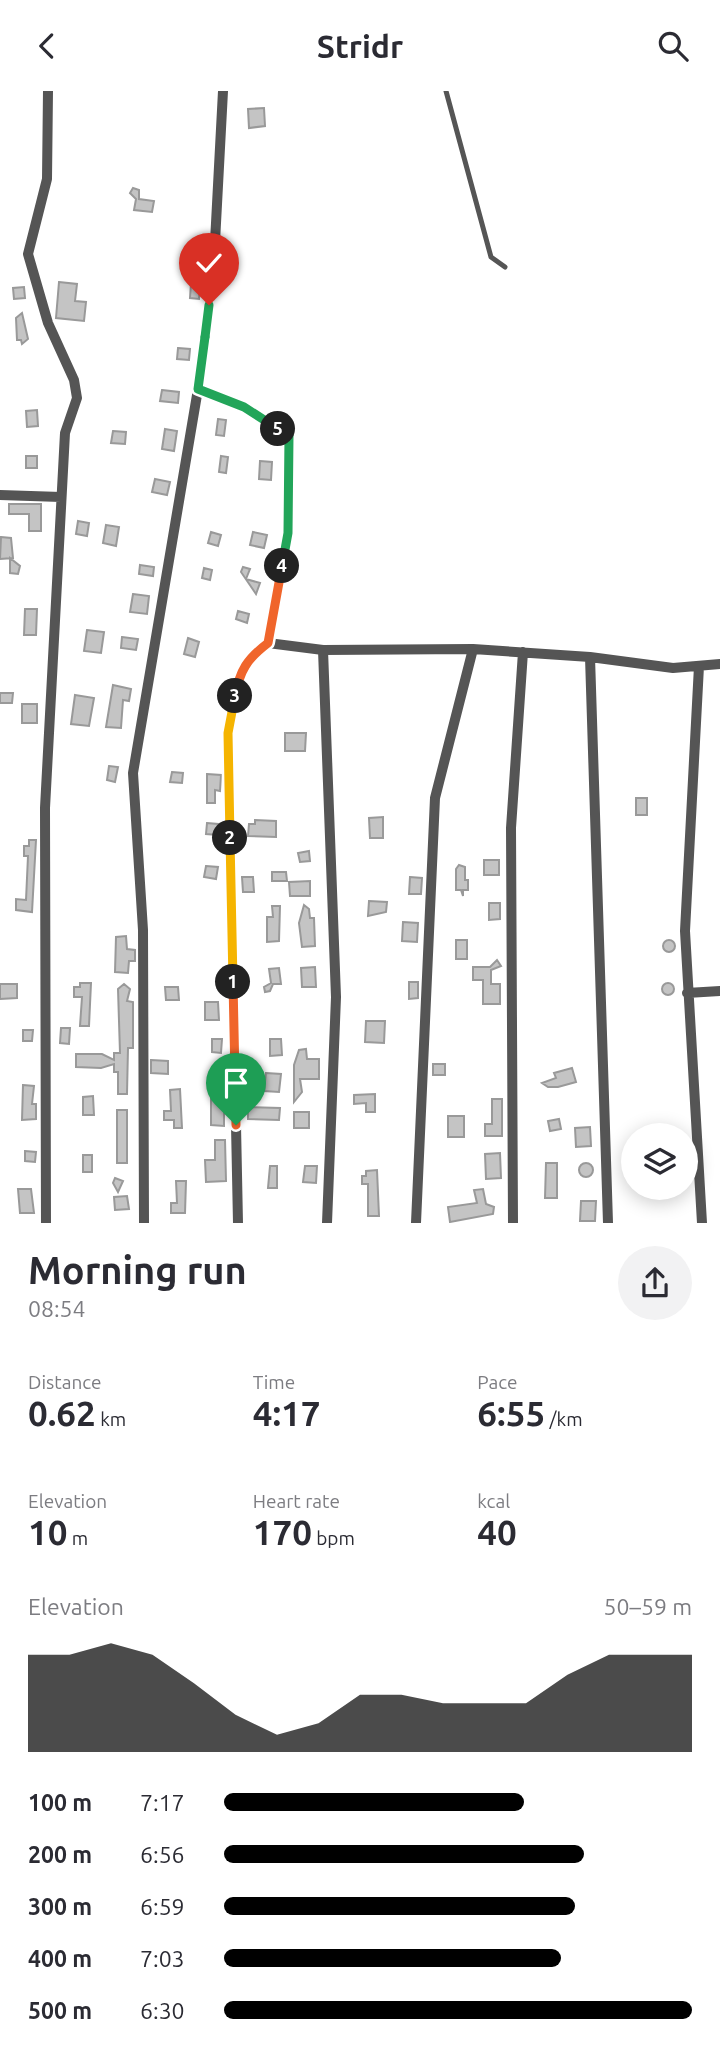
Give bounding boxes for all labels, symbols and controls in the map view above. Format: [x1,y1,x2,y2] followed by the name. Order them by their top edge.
[28,27,66,65] icon: back
[654,27,692,65] icon: search
[317,28,403,64] text: Stridr
[179,233,239,305] pin
[190,244,228,282] icon: check
[260,411,296,447] pin: 5
[272,417,283,439] text: 5
[264,549,300,583] pin: 4
[276,554,287,576] text: 4
[218,679,252,713] pin: 3
[229,684,240,706] text: 3
[212,821,247,855] pin: 2
[224,826,235,848] text: 2
[216,965,250,999] pin: 1
[227,970,238,992] text: 1
[206,1053,266,1125] pin
[217,1064,255,1102] icon: arrive
[621,1123,698,1200] map controls
[621,1123,698,1200] button: layers
[618,1246,692,1320] button: share
[28,1249,247,1291] text: Morning run
[28,1296,86,1321] text: 08:54
[28,1371,102,1393] text: Distance
[253,1371,295,1393] text: Time
[477,1371,518,1393] text: Pace
[28,1393,96,1433] text: 0.62
[253,1393,321,1433] text: 4:17
[477,1393,545,1433] text: 6:55
[96,1408,126,1430] text: km
[545,1408,583,1430] text: /km
[28,1490,107,1512] text: Elevation
[253,1490,340,1512] text: Heart rate
[477,1490,510,1512] text: kcal
[28,1512,67,1552] text: 10
[253,1512,312,1552] text: 170
[477,1512,517,1552] text: 40
[67,1527,88,1549] text: m
[312,1527,355,1549] text: bpm
[28,1594,124,1619] text: Elevation
[604,1594,692,1619] text: 50–59 m
[28,1790,92,1815] text: 100 m
[140,1790,185,1815] text: 7:17
[28,1842,92,1867] text: 200 m
[140,1842,185,1867] text: 6:56
[28,1894,92,1919] text: 300 m
[140,1894,185,1919] text: 6:59
[28,1946,92,1971] text: 400 m
[140,1946,185,1971] text: 7:03
[28,1998,92,2023] text: 500 m
[140,1998,185,2023] text: 6:30

